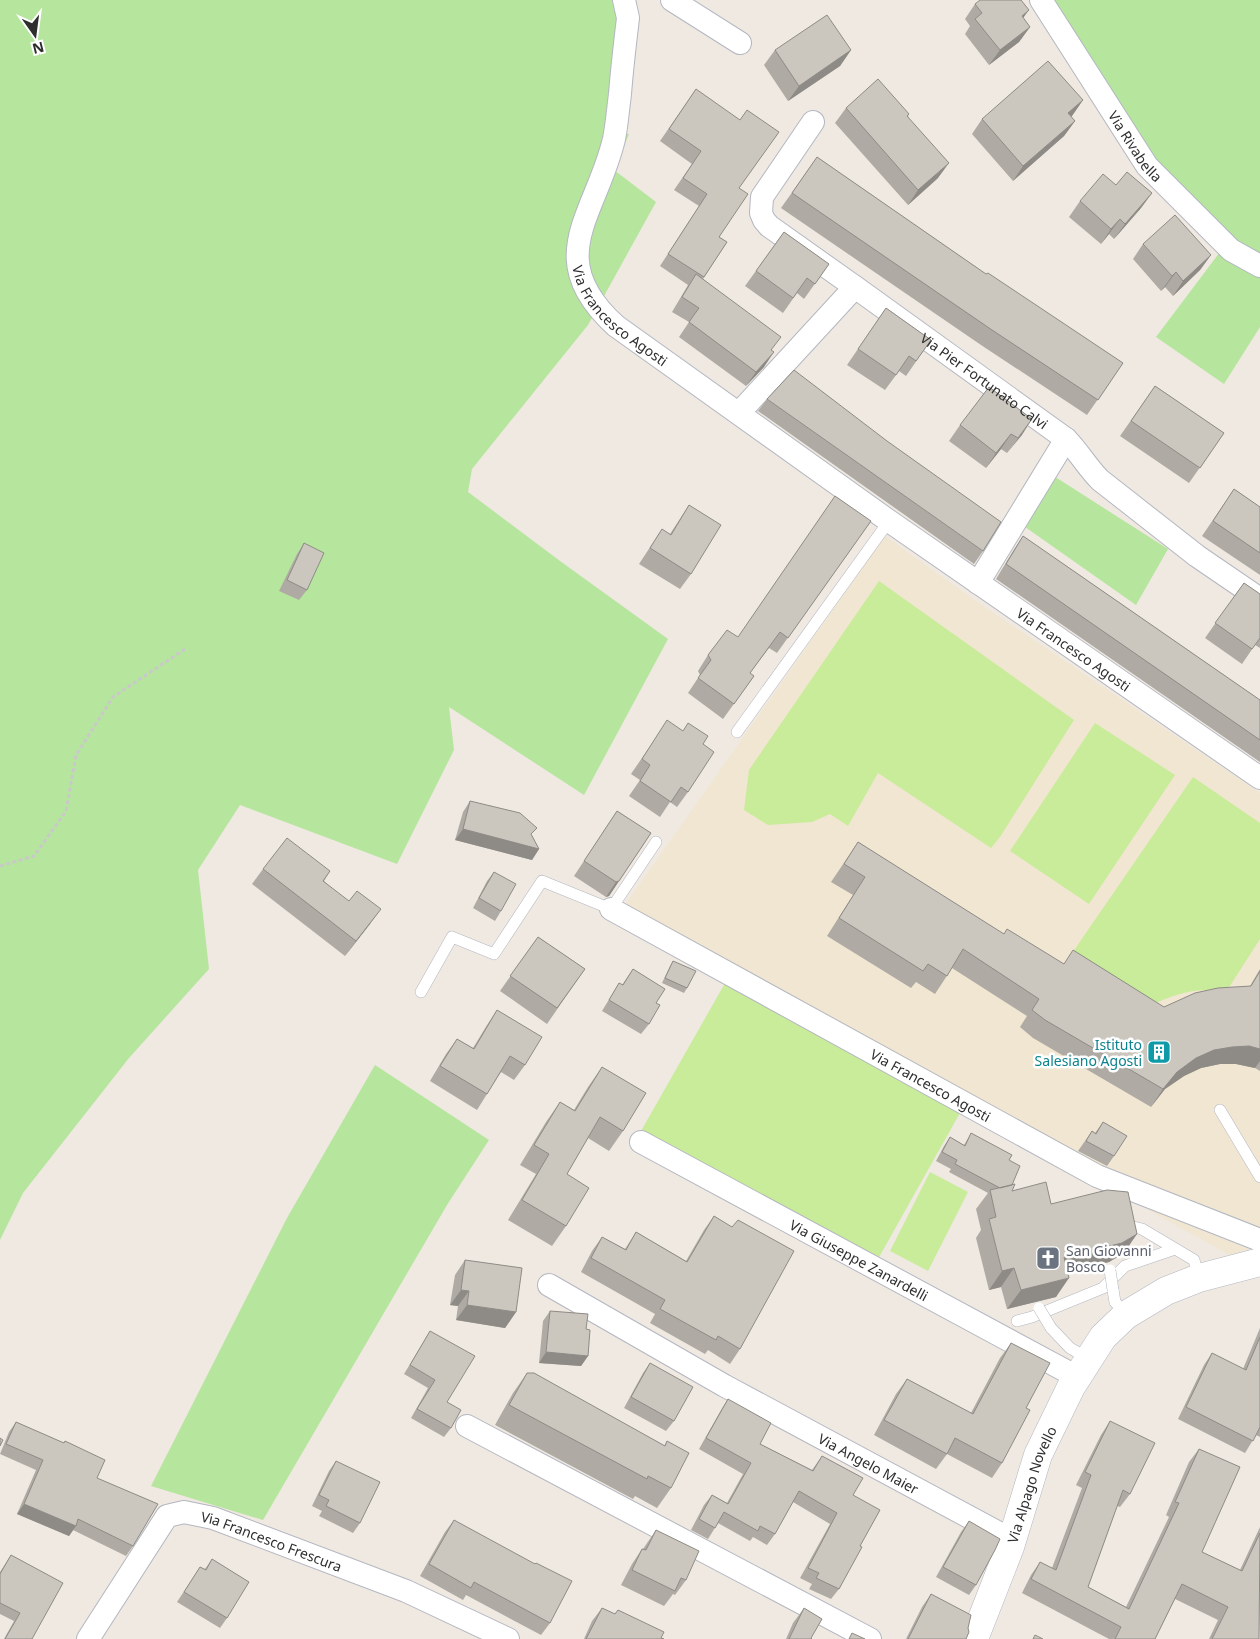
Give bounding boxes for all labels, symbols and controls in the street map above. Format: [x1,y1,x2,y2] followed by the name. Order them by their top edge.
[10,10,60,60] north arrow
[30,38,46,59] text: N
[1104,107,1167,186] street label: Via Rivabella
[569,264,672,370] street label: Via Francesco Agosti
[917,328,1052,433] street label: Via Pier Fortunato Calvi
[1013,603,1135,695] street label: Via Francesco Agosti
[1035,1035,1142,1070] place label: Istituto Salesiano Agosti
[1146,1039,1172,1065] building icon: Istituto Salesiano Agosti
[867,1044,994,1125] street label: Via Francesco Agosti
[787,1215,932,1305] street label: Via Giuseppe Zanardelli
[1066,1241,1152,1276] place label: San Giovanni Bosco
[1035,1245,1061,1271] church icon: San Giovanni Bosco
[1002,1422,1060,1545] street label: Via Alpago Novello
[815,1428,922,1498] street label: Via Angelo Maier
[199,1506,345,1575] street label: Via Francesco Frescura

